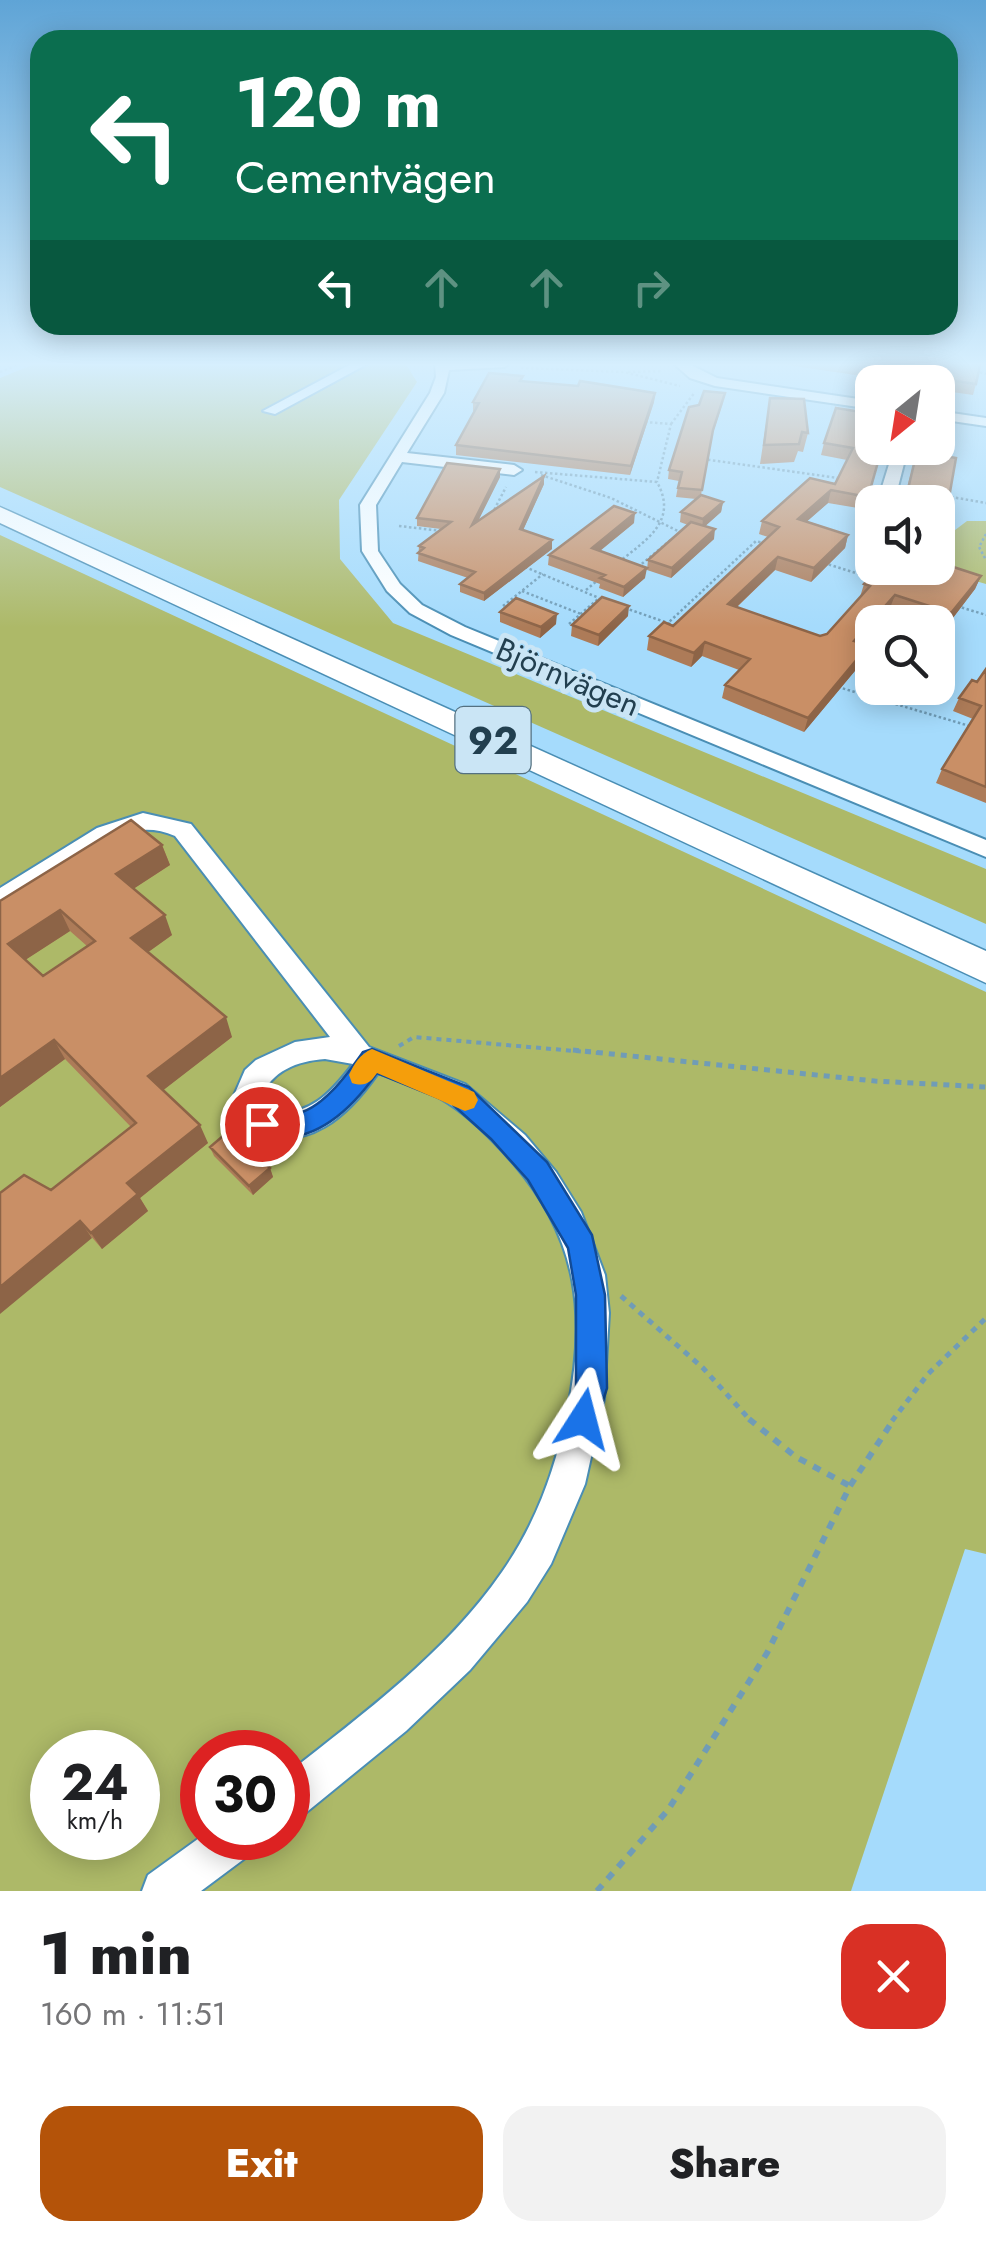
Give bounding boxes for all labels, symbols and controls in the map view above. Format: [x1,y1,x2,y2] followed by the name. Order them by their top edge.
[235,52,441,153] text: 120 m
[70,70,200,200] icon: left
[235,145,496,210] text: Cementvägen
[309,260,364,315] icon: left
[414,260,469,315] icon: ahead
[519,260,574,315] icon: ahead
[624,260,679,315] icon: right
[855,365,955,465] north arrow
[855,365,955,705] map controls
[855,485,955,585] button: sound
[855,605,955,705] button: search
[489,626,647,728] street label: Björnvägen
[456,707,530,773] road number: 92
[220,1082,305,1167] pin
[235,1097,290,1152] icon: arrive
[531,1367,635,1471] position arrow
[180,1730,310,1860] speed limit sign: 30
[61,1746,129,1819] text: 24
[67,1802,123,1838] text: km/h
[40,1910,192,1997] text: 1 min
[841,1924,946,2029] button: close
[40,1991,226,2037] text: 160 m · 11:51
[40,2106,483,2221] button: Exit
[503,2106,946,2221] button: Share

